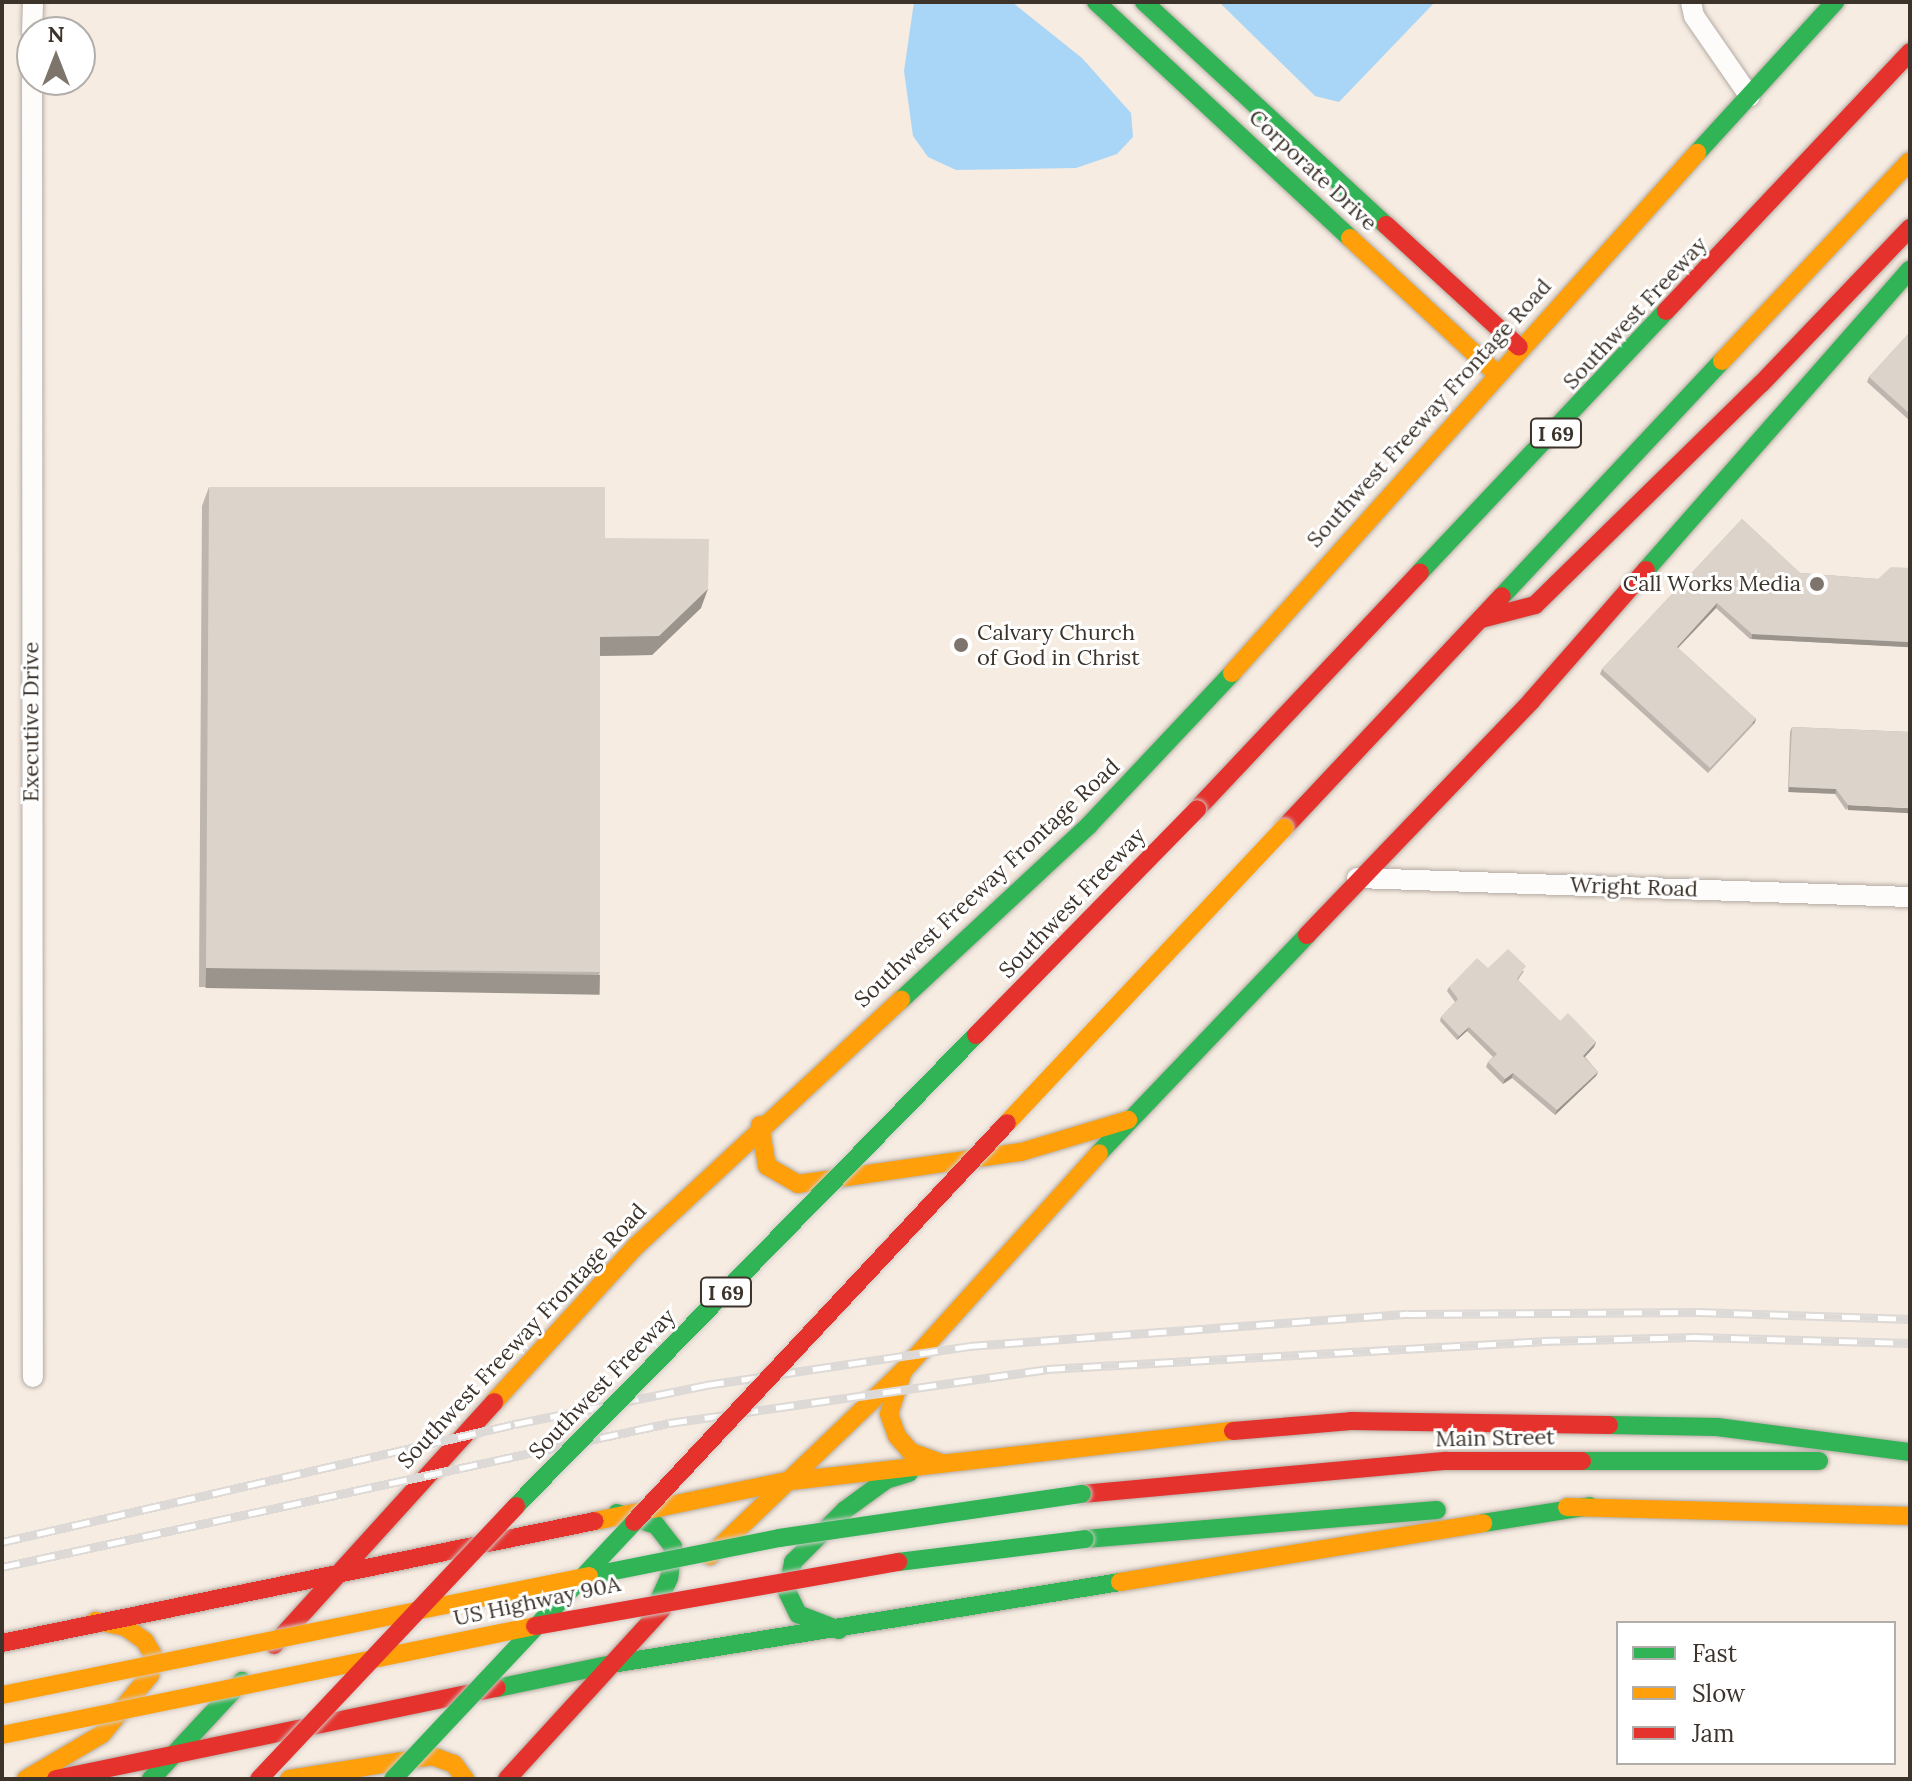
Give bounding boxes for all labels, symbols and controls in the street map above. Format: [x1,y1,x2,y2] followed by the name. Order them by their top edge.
[16,16,96,96] north arrow
[47,20,65,48] text: N
[1243,104,1383,236] street label: Corporate Drive
[1558,231,1712,395] street label: Southwest Freeway
[1301,273,1557,553] street label: Southwest Freeway Frontage Road
[1528,417,1584,449] road number: I 69
[1623,571,1801,597] place label: Call Works Media
[1808,575,1826,593] marker: Call Works Media
[977,619,1140,670] place label: Calvary Church of God in Christ
[952,636,970,654] marker: Calvary Church of God in Christ
[18,642,44,802] street label: Executive Drive
[849,753,1125,1013] street label: Southwest Freeway Frontage Road
[993,822,1151,984] street label: Southwest Freeway
[1570,872,1698,902] street label: Wright Road
[392,1198,652,1474] street label: Southwest Freeway Frontage Road
[698,1276,754,1308] road number: I 69
[523,1303,681,1465] street label: Southwest Freeway
[1435,1424,1555,1452] street label: Main Street
[451,1570,623,1632] street label: US Highway 90A
[1616,1621,1896,1765] legend
[1692,1638,1737,1669] text: Fast
[1692,1678,1745,1709] text: Slow
[1692,1718,1734,1749] text: Jam

